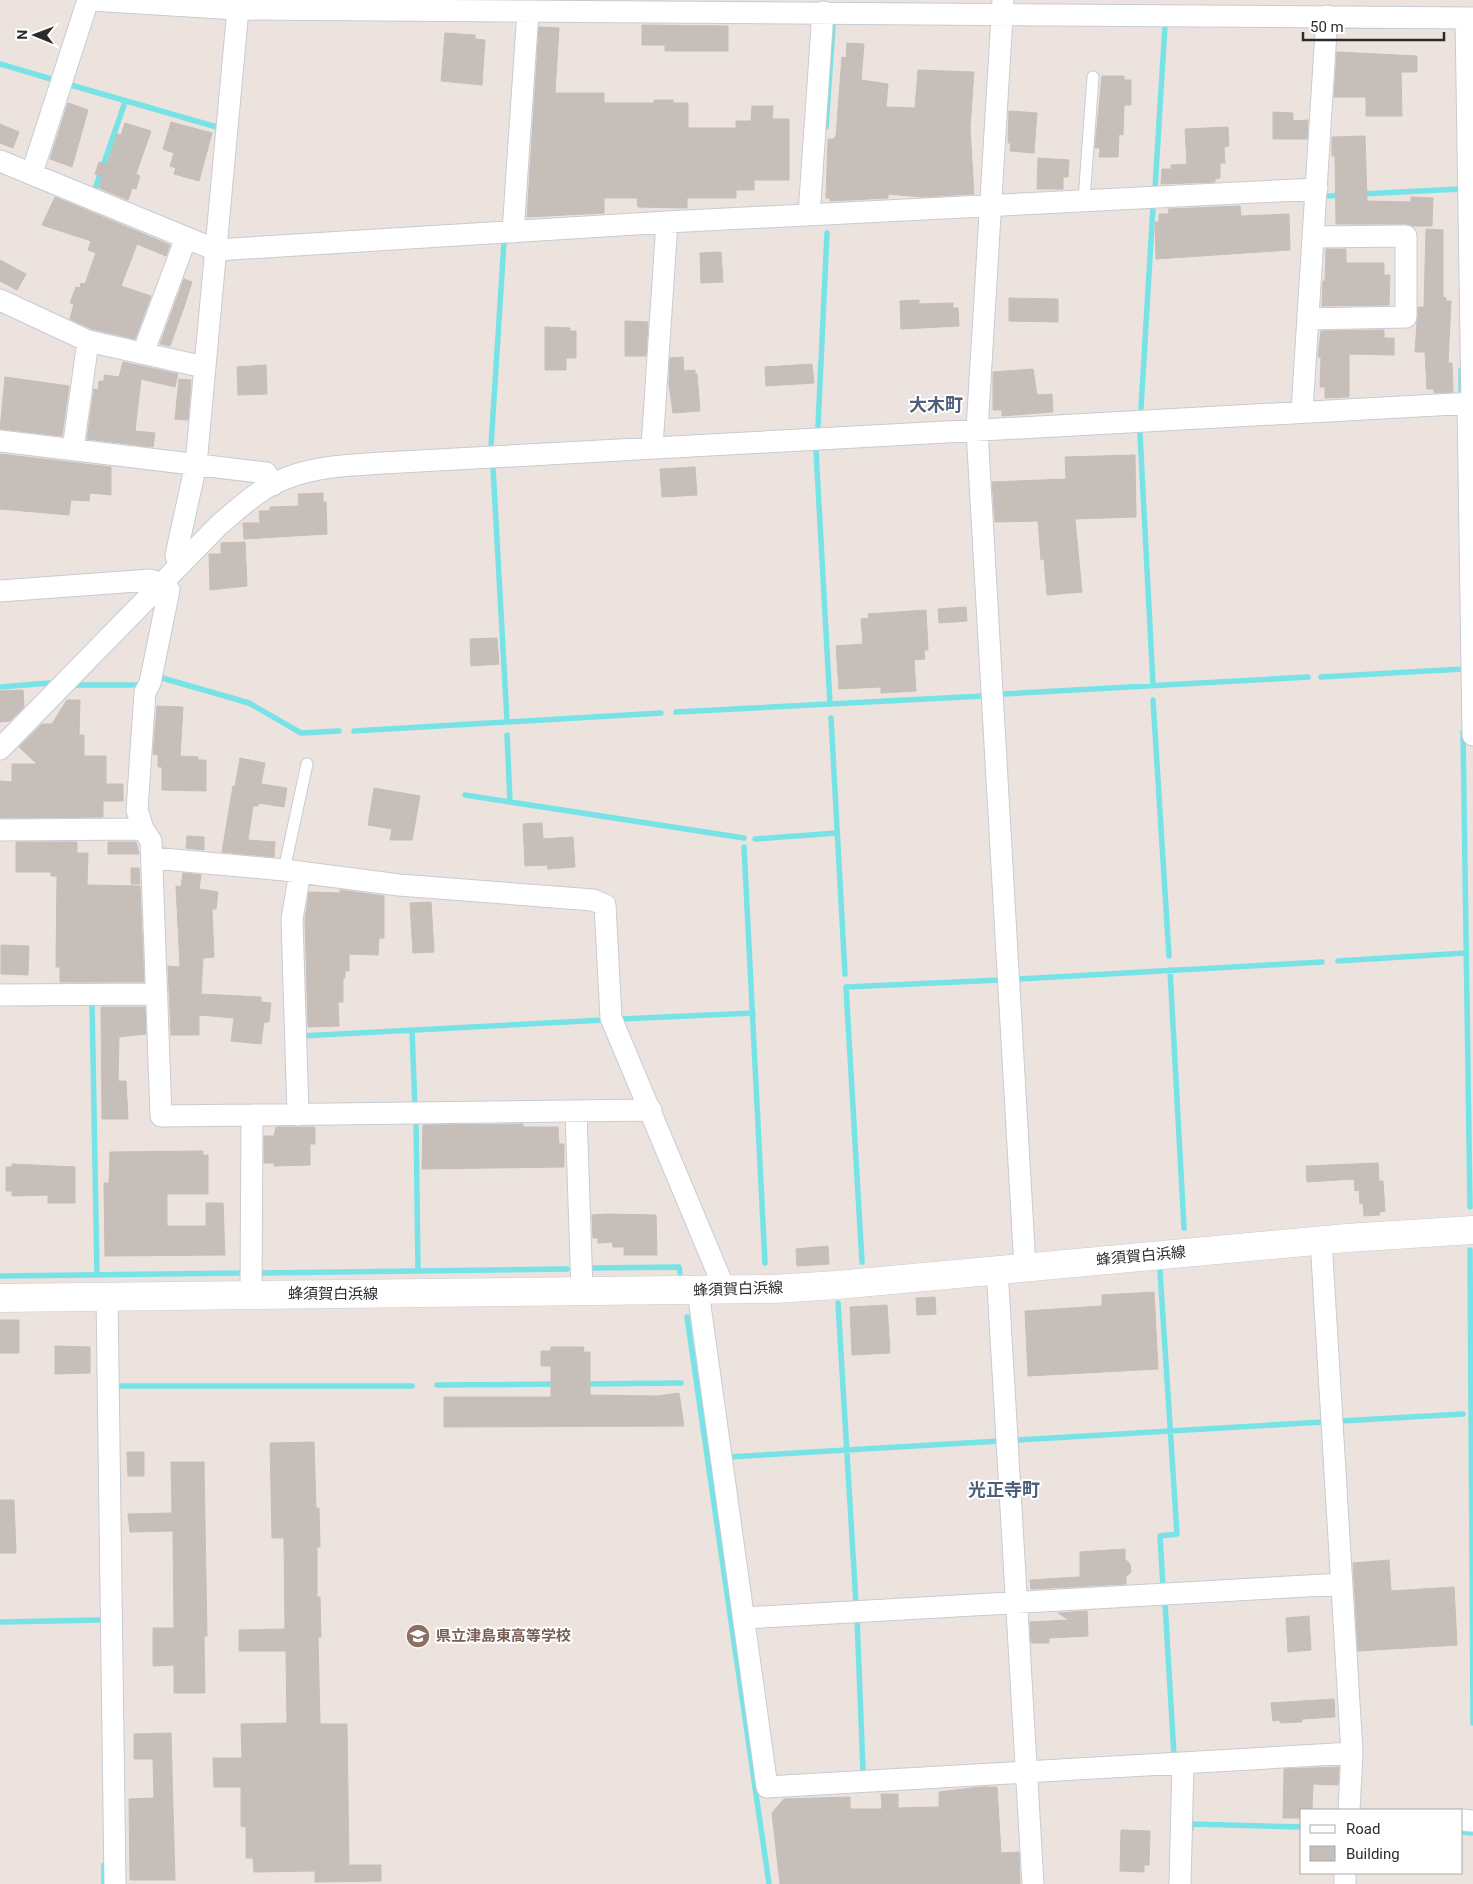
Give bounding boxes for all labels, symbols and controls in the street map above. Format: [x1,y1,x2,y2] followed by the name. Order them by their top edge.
[10,10,60,60] north arrow
[1303,10,1444,42] scale bar
[1310,18,1344,36] text: 50 m
[14,30,30,40] text: N
[909,394,963,415] district label: 大木町
[1095,1243,1187,1269] street label: 蜂須賀白浜線
[693,1278,783,1300] street label: 蜂須賀白浜線
[288,1285,378,1303] street label: 蜂須賀白浜線
[968,1479,1040,1500] district label: 光正寺町
[405,1623,431,1649] school or university icon: 県立津島東高等学校
[436,1627,571,1645] place label: 県立津島東高等学校
[1300,1809,1463,1874] legend
[1346,1820,1380,1838] text: Road
[1346,1845,1400,1863] text: Building

